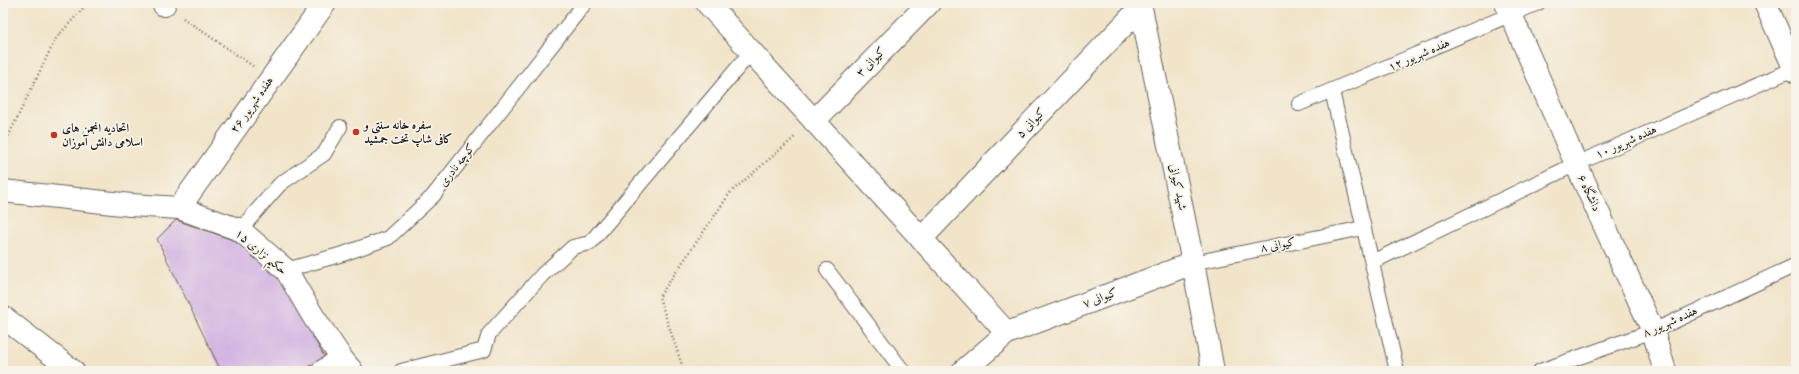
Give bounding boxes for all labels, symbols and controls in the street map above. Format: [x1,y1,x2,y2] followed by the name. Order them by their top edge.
[1386,35,1452,75] street label: هفده شهریور ۱۲
[853,44,889,80] street label: کیوانی ۳
[227,74,277,136] street label: هفده شهریور ۲۶
[1013,105,1049,141] street label: کیوانی ۵
[362,118,453,148] place label: سفره خانه سنتی و کافی شاپ تخت جمشید
[62,121,143,150] place label: اتحادیه انجمن های اسلامی دانش آموزان
[1593,122,1659,162] street label: هفده شهریور ۱۰
[351,127,361,137] marker: سفره خانه سنتی و کافی شاپ تخت جمشید
[49,130,59,140] marker: اتحادیه انجمن های اسلامی دانش آموزان
[435,140,479,190] street label: کوچه نادری
[1166,162,1190,212] street label: شهید کیوانی
[1574,172,1605,214] street label: دانشگاه ۶
[229,226,290,281] street label: حکیم نزاری ۱۵
[1259,234,1297,256] street label: کیوانی ۸
[1081,285,1120,311] street label: کیوانی ۷
[1640,303,1700,341] street label: هفده شهریور ۸

